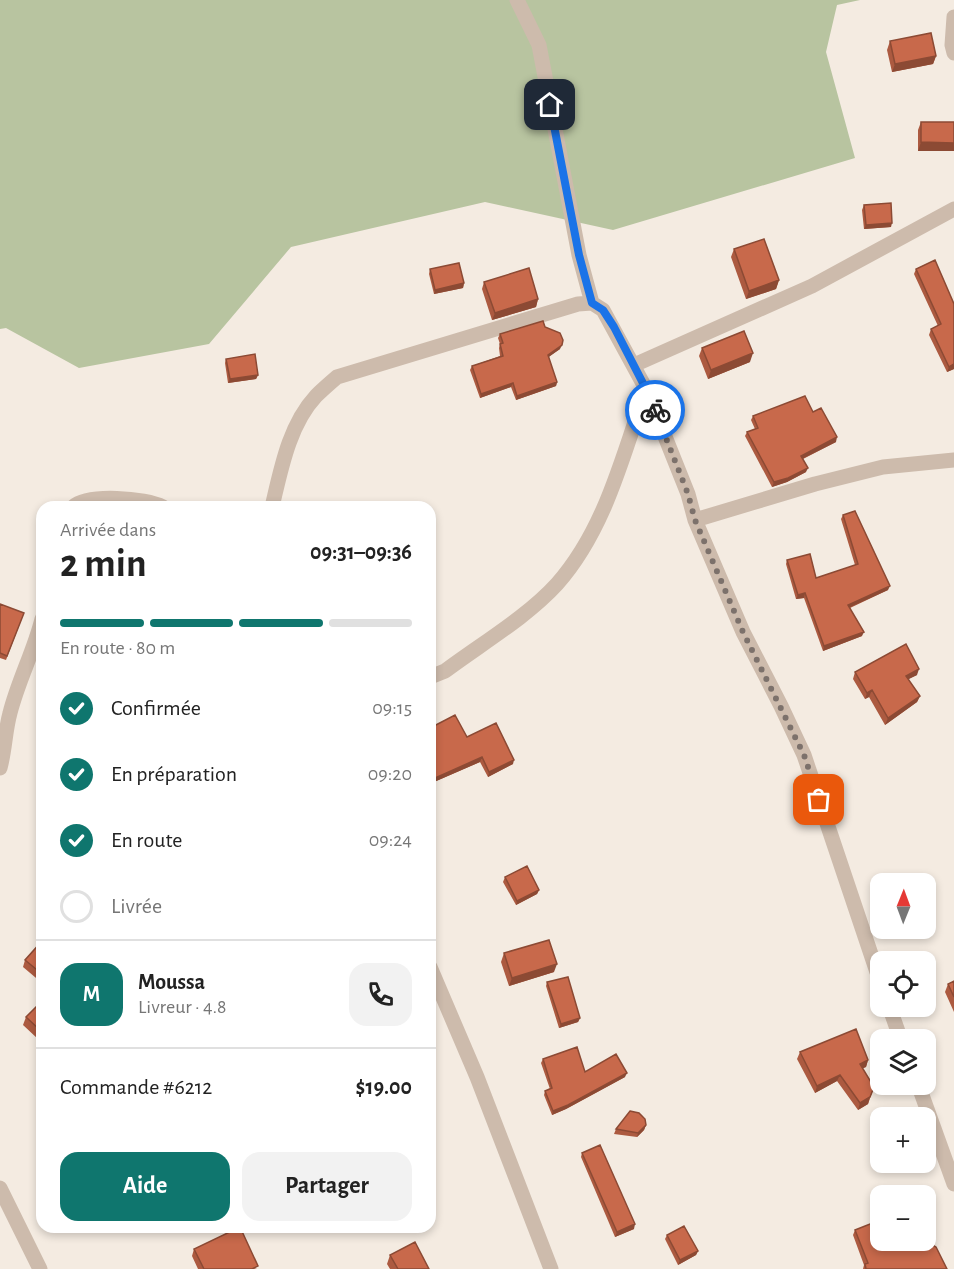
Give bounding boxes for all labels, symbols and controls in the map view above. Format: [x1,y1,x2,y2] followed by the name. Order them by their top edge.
[524,79,575,130] pin
[533,88,566,121] icon: home
[625,380,685,440] courier
[639,394,672,427] icon: bike
[60,520,156,540] text: Arrivée dans
[310,541,412,563] text: 09:31–09:36
[60,545,147,584] text: 2 min
[60,638,175,658] text: En route · 80 m
[60,692,93,725] icon: check
[111,697,201,719] text: Confirmée
[372,698,412,718] text: 09:15
[60,758,93,791] icon: check
[111,763,237,785] text: En préparation
[368,764,412,784] text: 09:20
[793,774,844,825] pin
[802,783,835,816] icon: bag
[60,824,93,857] icon: check
[111,829,182,851] text: En route
[369,830,412,850] text: 09:24
[870,873,936,939] north arrow
[870,873,936,1251] map controls
[111,895,162,917] text: Livrée
[870,951,936,1017] button: locate
[349,963,412,1026] button: phone
[138,971,205,993] text: Moussa
[83,983,100,1005] text: M
[138,997,227,1017] text: Livreur · 4.8
[870,1029,936,1095] button: layers
[60,1076,212,1098] text: Commande #6212
[356,1076,412,1098] text: $19.00
[870,1107,936,1173] button: +
[60,1152,230,1221] button: Aide
[242,1152,412,1221] button: Partager
[870,1185,936,1251] button: −

